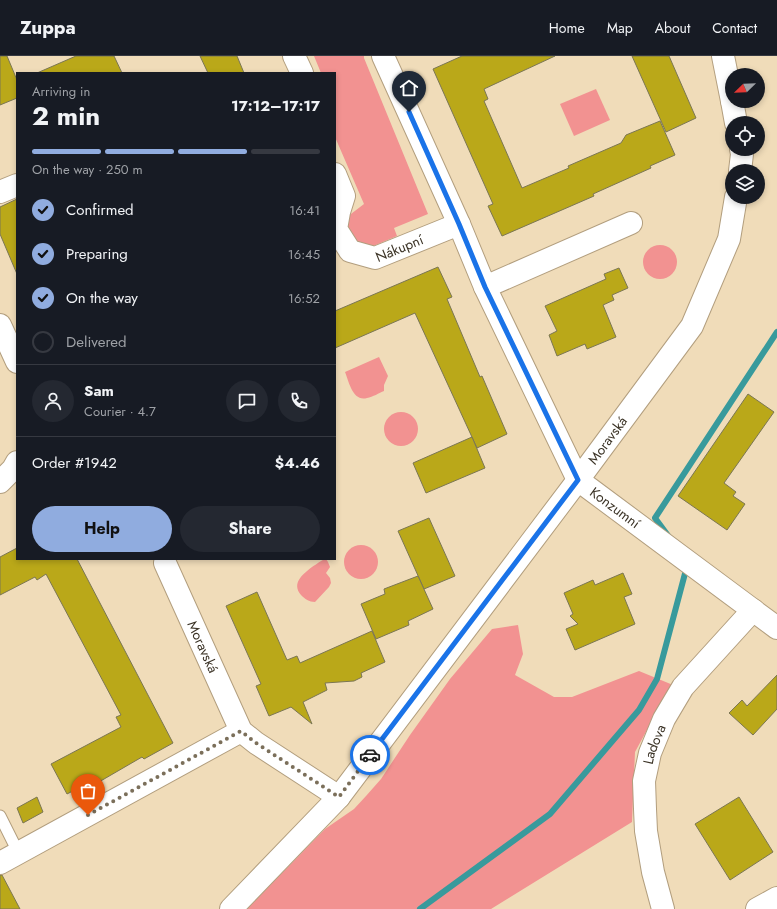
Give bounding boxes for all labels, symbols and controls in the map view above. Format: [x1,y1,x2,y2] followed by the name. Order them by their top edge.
[20,14,76,41] text: Zuppa
[549,18,585,38] text: Home
[607,18,633,38] text: Map
[655,18,690,38] text: About
[712,18,757,38] text: Contact
[725,68,765,108] north arrow
[725,68,765,204] map controls
[392,71,426,112] pin
[398,77,420,99] icon: home
[32,82,90,101] text: Arriving in
[231,95,320,117] text: 17:12–17:17
[32,97,100,135] text: 2 min
[725,116,765,156] button: locate
[32,160,143,179] text: On the way · 250 m
[725,164,765,204] button: layers
[32,199,54,221] icon: check
[66,199,134,221] text: Confirmed
[289,201,320,220] text: 16:41
[372,229,427,267] street label: Nákupní
[32,243,54,265] icon: check
[66,243,128,265] text: Preparing
[288,245,320,264] text: 16:45
[32,287,54,309] icon: check
[66,287,138,309] text: On the way
[288,289,320,308] text: 16:52
[66,331,127,353] text: Delivered
[32,380,74,422] button: person
[84,380,114,402] text: Sam
[226,380,268,422] button: chat
[278,380,320,422] button: phone
[84,402,156,421] text: Courier · 4.7
[583,412,632,468] street label: Moravská
[32,452,117,474] text: Order #1942
[275,452,320,474] text: $4.46
[586,482,645,534] street label: Konzumní
[32,506,172,552] button: Help
[180,506,320,552] button: Share
[182,618,223,676] street label: Moravská
[638,721,671,766] street label: Ladova
[350,735,390,775] courier
[359,744,381,766] icon: car
[71,774,105,815] pin
[77,780,99,802] icon: bag

